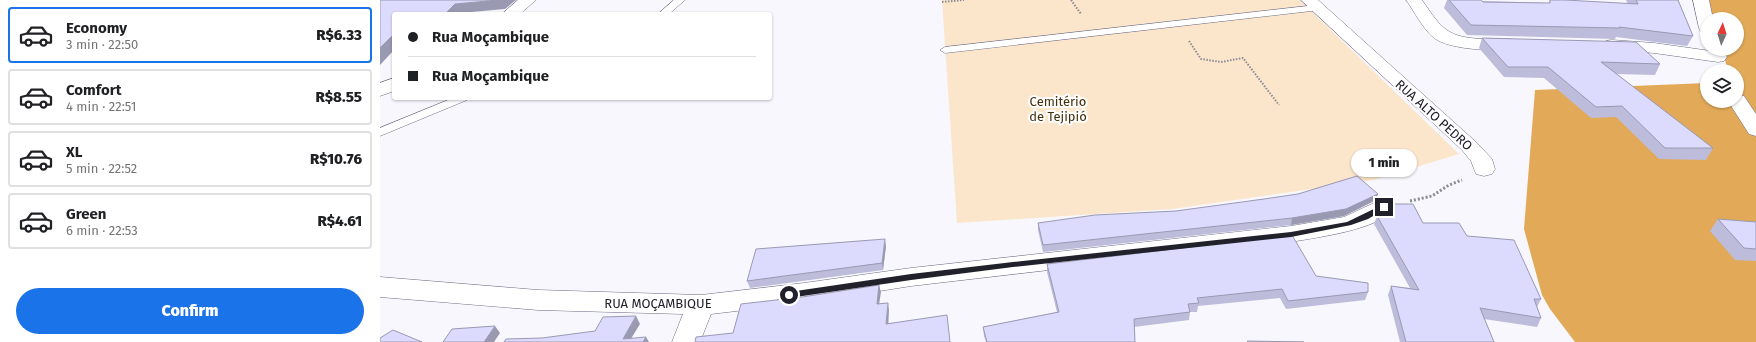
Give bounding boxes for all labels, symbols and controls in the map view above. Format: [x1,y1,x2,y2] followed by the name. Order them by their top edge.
[1700,12,1744,56] north arrow
[1700,12,1744,108] map controls
[18,17,54,53] icon: car
[66,19,127,37] text: Economy
[316,26,362,44] text: R$6.33
[432,28,549,46] text: Rua Moçambique
[66,37,138,52] text: 3 min · 22:50
[1700,64,1744,108] button: layers
[432,67,549,85] text: Rua Moçambique
[1392,77,1476,153] street label: RUA ALTO PEDRO
[18,79,54,115] icon: car
[66,81,122,99] text: Comfort
[316,88,362,106] text: R$8.55
[1029,94,1087,124] park label: Cemitério de Tejipió
[66,99,136,114] text: 4 min · 22:51
[18,141,54,177] icon: car
[66,143,82,161] text: XL
[1351,149,1417,177] callout: 1 min
[310,150,362,168] text: R$10.76
[1368,155,1400,170] text: 1 min
[66,161,137,176] text: 5 min · 22:52
[1375,198,1393,216] route end
[18,203,54,239] icon: car
[66,205,106,223] text: Green
[318,212,362,230] text: R$4.61
[66,223,138,238] text: 6 min · 22:53
[780,286,798,304] route start
[16,288,364,334] button: Confirm
[604,296,712,311] street label: RUA MOÇAMBIQUE

